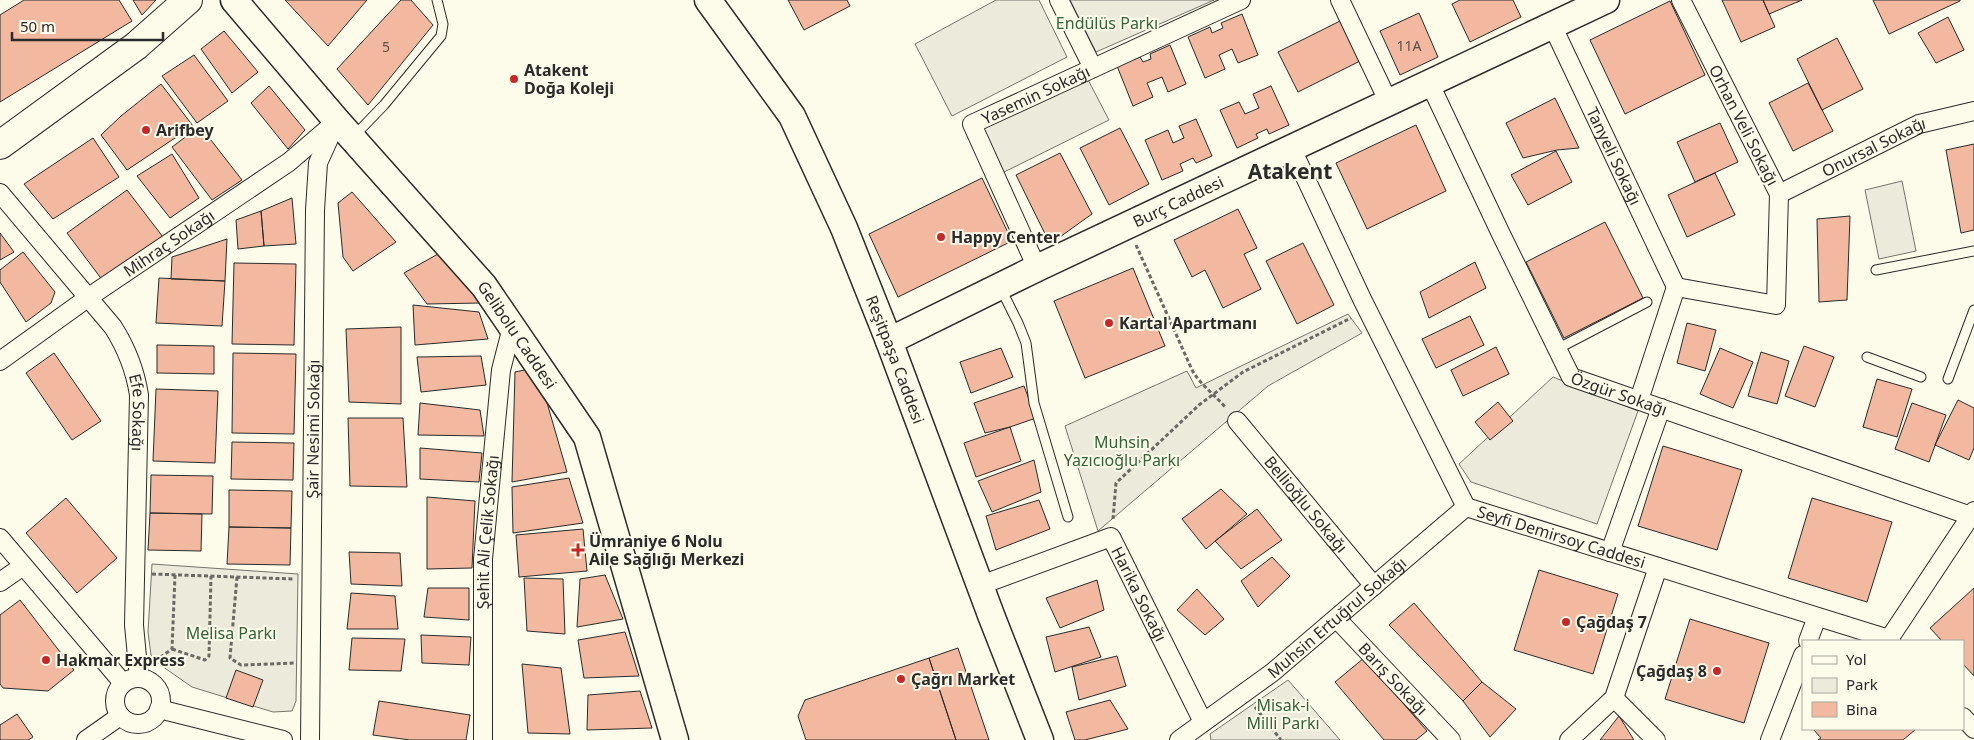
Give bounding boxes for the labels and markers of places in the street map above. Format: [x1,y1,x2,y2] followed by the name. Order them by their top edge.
[524,59,614,99] place label: Atakent Doğa Koleji
[508,73,520,85] marker: Atakent Doğa Koleji
[156,119,215,141] place label: Arifbey
[140,124,152,136] marker: Arifbey
[951,226,1060,248] place label: Happy Center
[935,231,947,243] marker: Happy Center
[1119,312,1257,334] place label: Kartal Apartmanı
[1103,317,1115,329] marker: Kartal Apartmanı
[589,530,744,570] place label: Ümraniye 6 Nolu Aile Sağlığı Merkezi
[571,543,585,557] marker: Ümraniye 6 Nolu Aile Sağlığı Merkezi
[1576,611,1647,633] place label: Çağdaş 7
[1560,616,1572,628] marker: Çağdaş 7
[56,649,185,671] place label: Hakmar Express
[40,654,52,666] marker: Hakmar Express
[1636,660,1707,682] place label: Çağdaş 8
[1711,665,1723,677] marker: Çağdaş 8
[911,668,1015,690] place label: Çağrı Market
[895,673,907,685] marker: Çağrı Market

